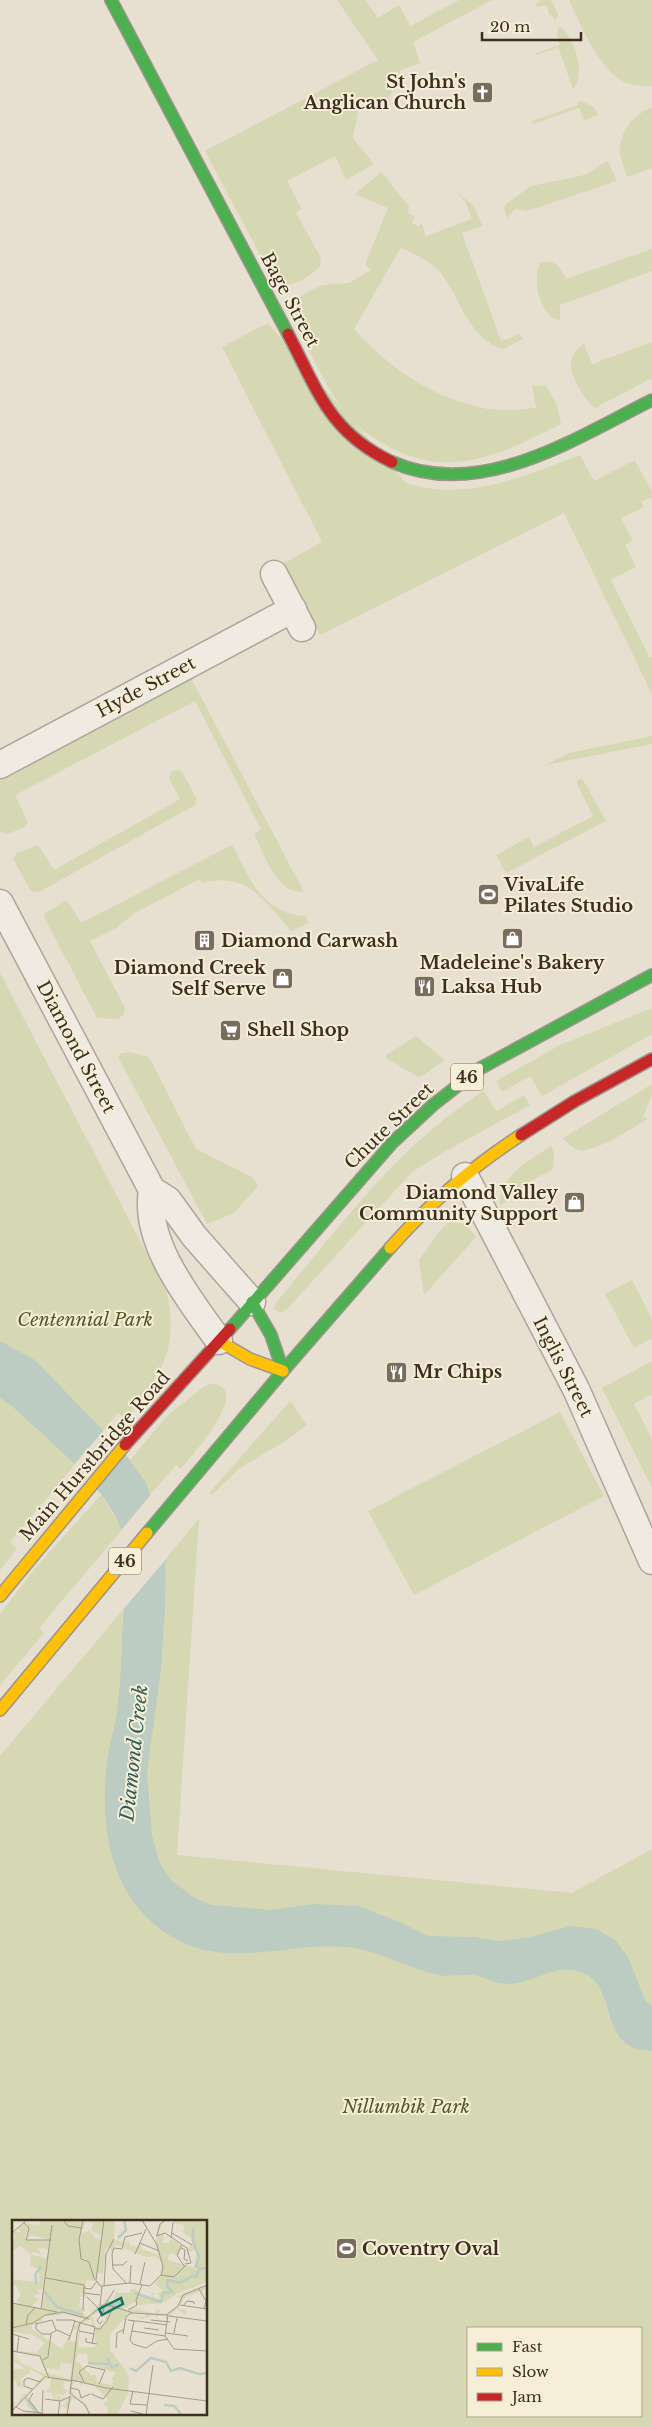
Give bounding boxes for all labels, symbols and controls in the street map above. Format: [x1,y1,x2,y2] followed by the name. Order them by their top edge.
[482,10,581,42] scale bar
[490,17,530,36] text: 20 m
[303,71,466,114] place label: St John's Anglican Church
[470,80,494,104] church icon: St John's Anglican Church
[256,249,324,351] street label: Bage Street
[93,652,199,722] street label: Hyde Street
[503,874,633,917] place label: VivaLife Pilates Studio
[476,883,500,907] sports icon: VivaLife Pilates Studio
[500,926,524,950] shop icon: Madeleine's Bakery
[193,929,217,953] building icon: Diamond Carwash
[221,930,398,952] place label: Diamond Carwash
[420,952,605,974] place label: Madeleine's Bakery
[114,957,267,1000] place label: Diamond Creek Self Serve
[270,966,294,990] shop icon: Diamond Creek Self Serve
[413,975,437,999] restaurant icon: Laksa Hub
[441,976,542,998] place label: Laksa Hub
[32,977,120,1117] street label: Diamond Street
[219,1018,243,1042] supermarket icon: Shell Shop
[247,1019,349,1041] place label: Shell Shop
[451,1064,483,1090] road number: 46
[340,1078,438,1174] street label: Chute Street
[359,1182,558,1225] place label: Diamond Valley Community Support
[562,1191,586,1215] shop icon: Diamond Valley Community Support
[17,1309,153,1331] park label: Centennial Park
[528,1313,598,1421] street label: Inglis Street
[385,1360,409,1384] restaurant icon: Mr Chips
[413,1361,502,1383] place label: Mr Chips
[15,1367,175,1545] street label: Main Hurstbridge Road
[109,1548,141,1574] road number: 46
[115,1684,153,1823] water label: Diamond Creek
[341,2096,470,2118] park label: Nillumbik Park
[12,2220,208,2414] inset map
[334,2237,358,2261] sports icon: Coventry Oval
[362,2238,500,2260] place label: Coventry Oval
[467,2327,642,2417] legend
[512,2337,543,2356] text: Fast
[512,2362,549,2381] text: Slow
[510,2387,542,2406] text: Jam

